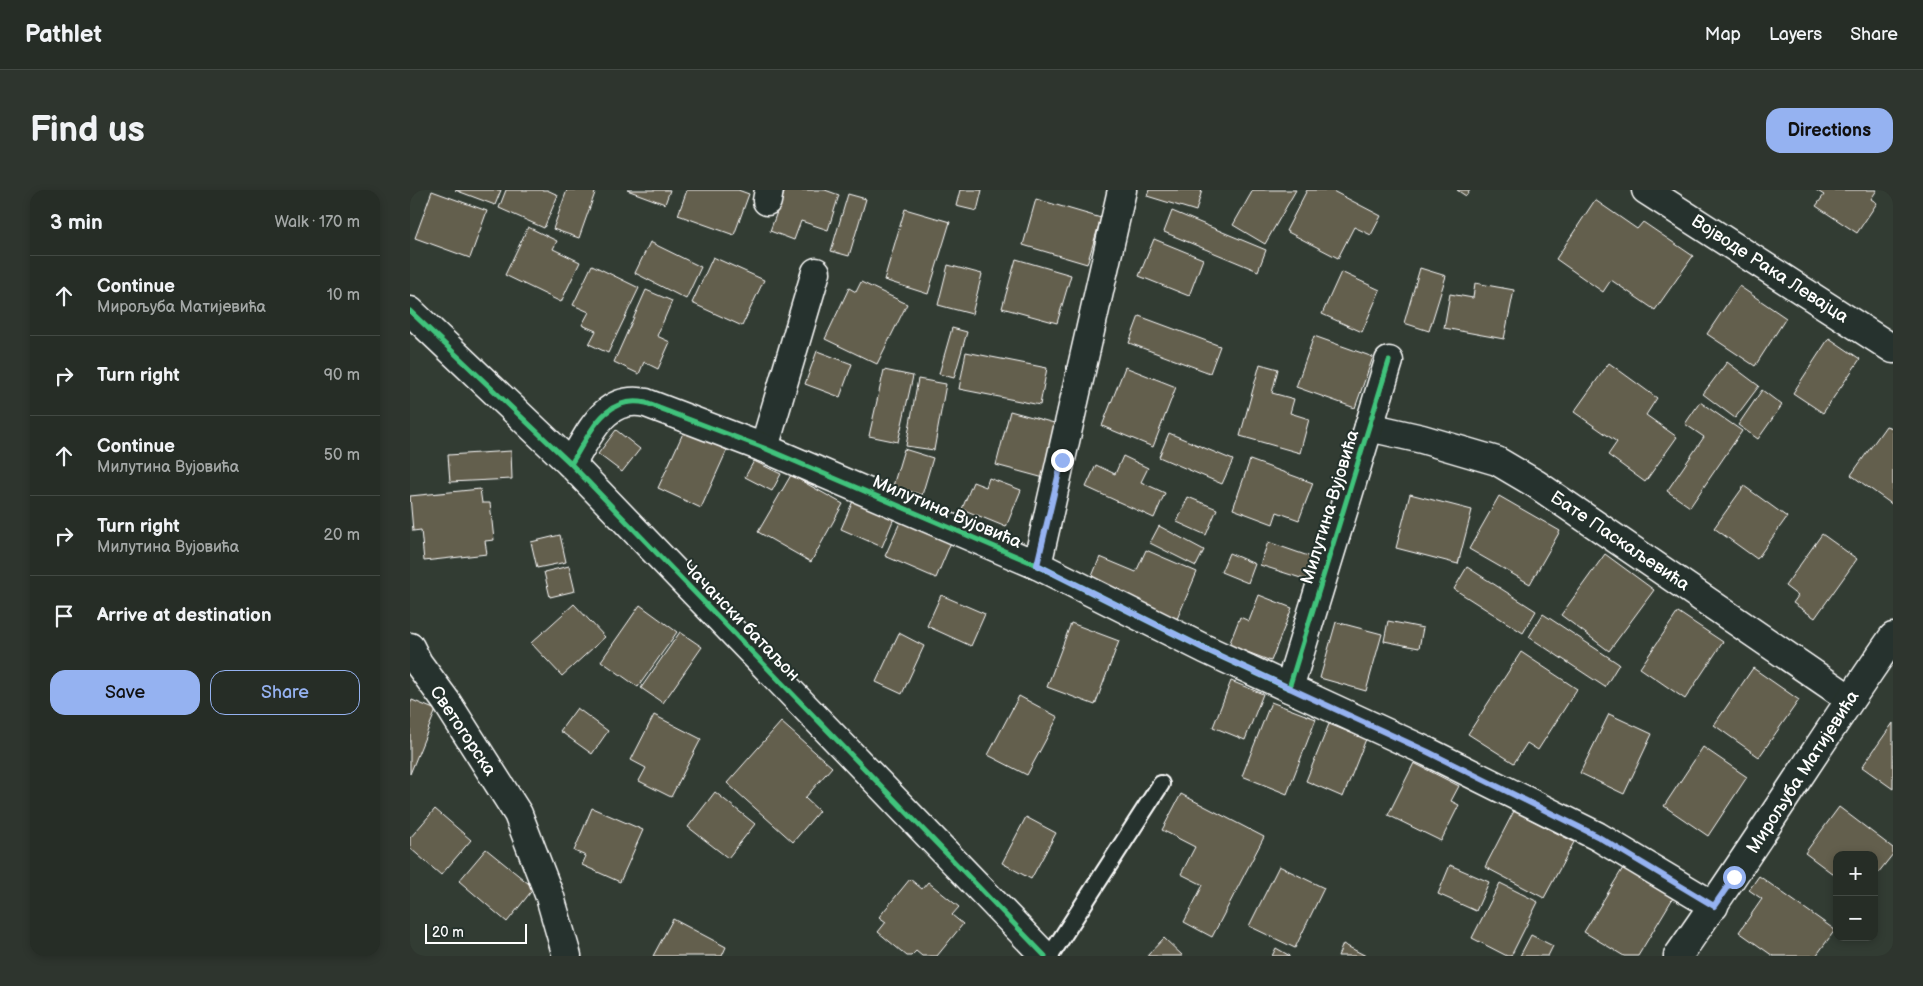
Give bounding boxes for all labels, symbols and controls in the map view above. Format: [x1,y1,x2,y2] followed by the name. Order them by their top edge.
[25,20,102,49] text: Pathlet
[1705,24,1741,45] text: Map
[1769,24,1822,45] text: Layers
[1850,24,1898,45] text: Share
[1766,108,1893,153] button: Directions
[30,109,145,152] text: Find us
[50,210,103,235] text: 3 min
[1688,210,1853,328] street label: Војводе Рака Левајца
[274,213,360,232] text: Walk · 170 m
[97,275,175,298] text: Continue
[50,282,78,310] icon: ahead
[327,286,360,305] text: 10 m
[97,298,266,317] text: Мирољуба Матијевића
[50,362,78,390] icon: right
[97,364,180,387] text: Turn right
[324,366,360,385] text: 90 m
[1297,427,1364,587] street label: Милутина Вујовића
[97,435,175,458] text: Continue
[50,442,78,470] icon: ahead
[324,446,360,465] text: 50 m
[1051,449,1074,472] route end
[97,458,239,477] text: Милутина Вујовића
[869,471,1025,553] street label: Милутина Вујовића
[1547,487,1694,595] street label: Бате Паскаљевића
[97,515,180,538] text: Turn right
[50,522,78,550] icon: right
[324,526,360,545] text: 20 m
[97,538,239,557] text: Милутина Вујовића
[678,556,804,686] street label: Чачански батаљон
[50,602,78,630] icon: arrive
[97,604,272,627] text: Arrive at destination
[50,670,200,715] button: Save
[210,670,360,715] button: Share
[425,682,501,780] street label: Светогорска
[1742,686,1864,857] street label: Мирољуба Матијевића
[1833,851,1878,941] map controls
[1833,851,1878,896] button: +
[1723,866,1746,889] route start
[1833,896,1878,941] button: −
[425,921,528,944] scale bar
[432,924,464,941] text: 20 m

